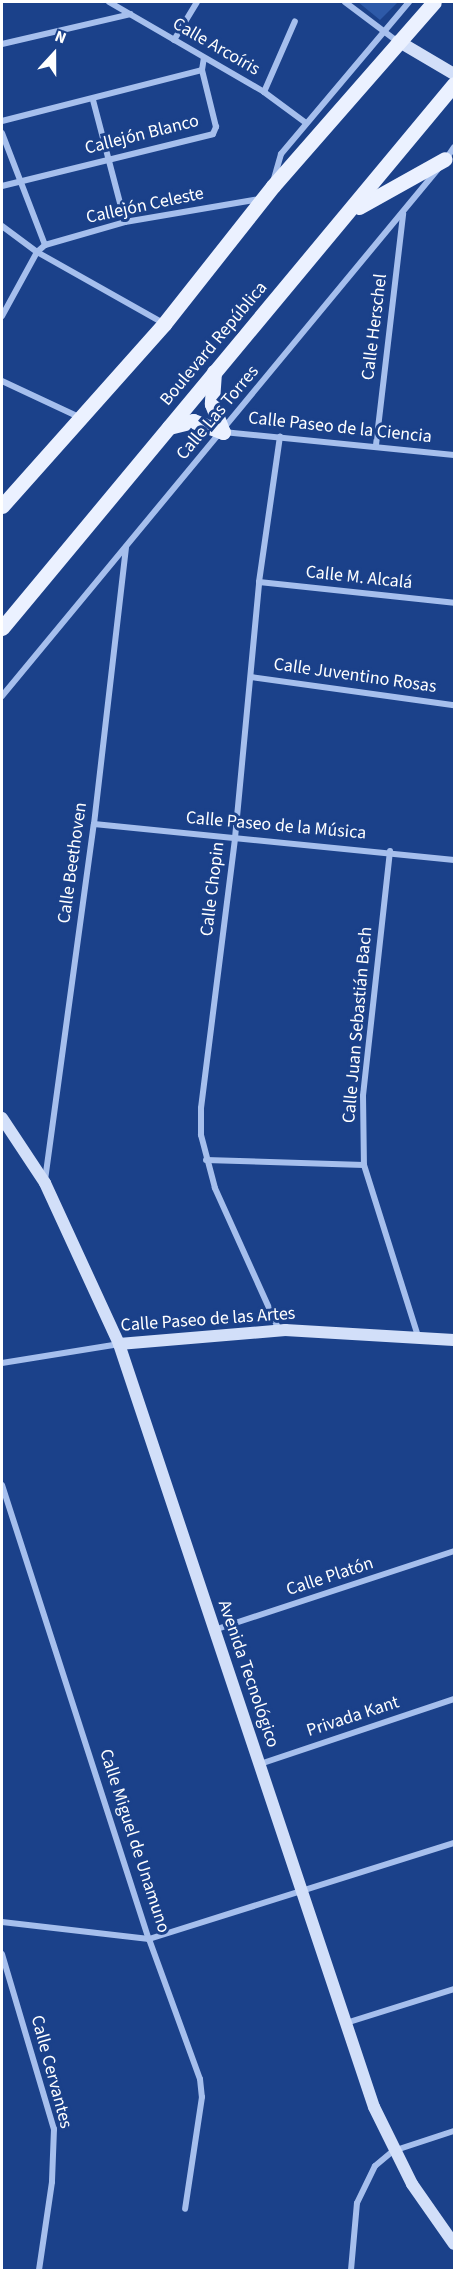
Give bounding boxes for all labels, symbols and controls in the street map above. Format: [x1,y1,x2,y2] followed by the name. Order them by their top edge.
[169,13,263,81] street label: Calle Arcoíris
[24,24,84,84] north arrow
[52,25,69,49] text: N
[83,110,201,160] street label: Callejón Blanco
[84,183,206,229] street label: Callejón Celeste
[358,273,392,381] street label: Calle Herschel
[156,278,272,410] street label: Boulevard República
[172,361,264,465] street label: Calle Las Torres
[247,408,433,448] street label: Calle Paseo de la Ciencia
[304,562,414,594] street label: Calle M. Alcalá
[272,654,438,698] street label: Calle Juventino Rosas
[54,801,92,925] street label: Calle Beethoven
[185,807,367,845] street label: Calle Paseo de la Música
[196,840,230,938] street label: Calle Chopin
[339,926,377,1124] street label: Calle Juan Sebastián Bach
[120,1303,296,1337] street label: Calle Paseo de las Artes
[284,1553,376,1601] street label: Calle Platón
[213,1597,283,1751] street label: Avenida Tecnológico
[304,1692,402,1742] street label: Privada Kant
[94,1746,174,1936] street label: Calle Miguel de Unamuno
[26,2013,76,2131] street label: Calle Cervantes

